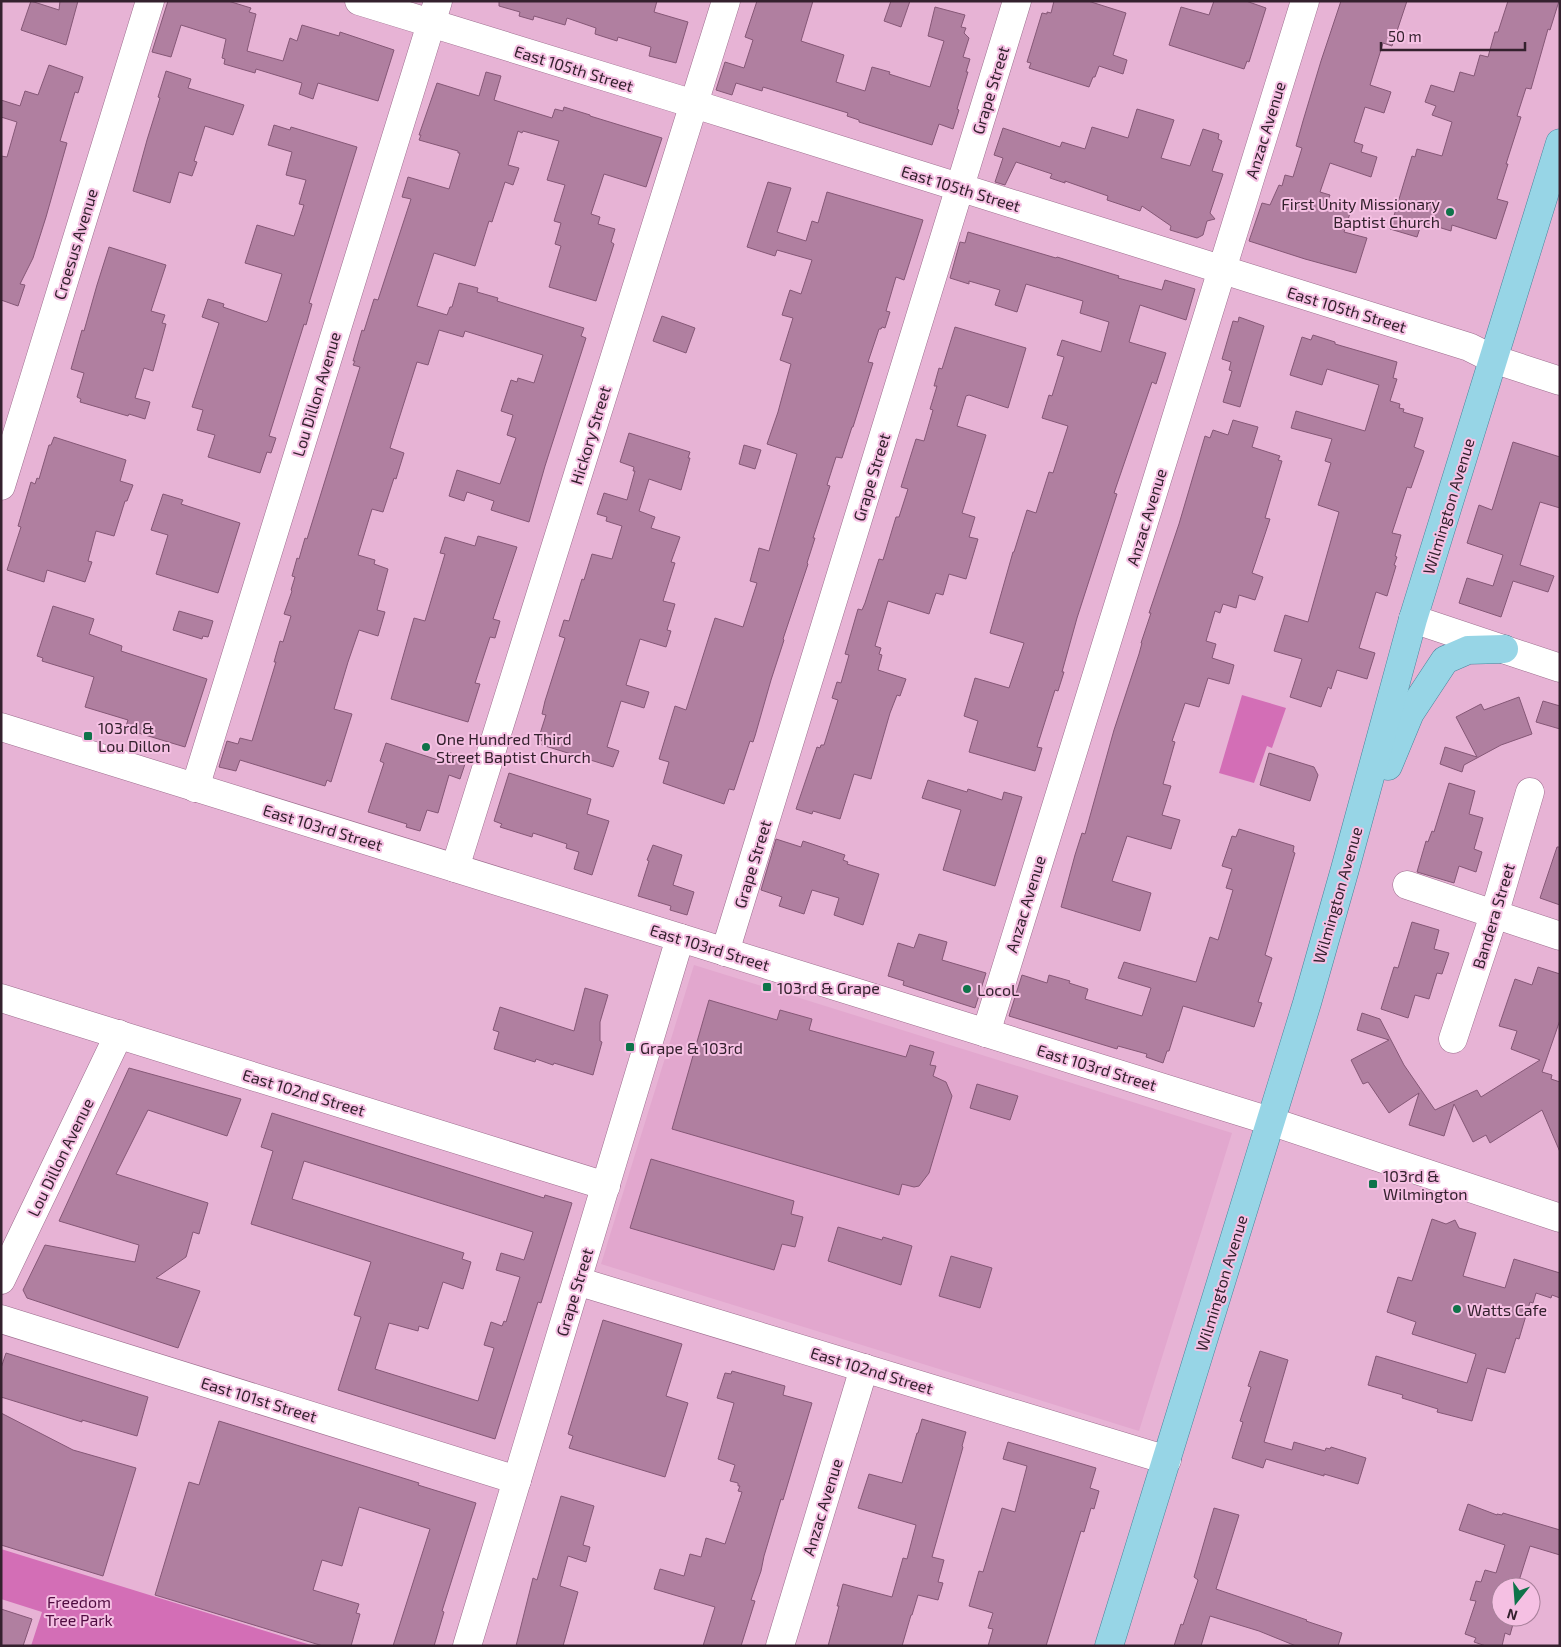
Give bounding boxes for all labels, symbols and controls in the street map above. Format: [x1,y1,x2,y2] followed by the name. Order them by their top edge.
[1381,20,1525,52] scale bar
[1388,27,1422,45] text: 50 m
[512,41,636,95] street label: East 105th Street
[968,44,1012,136] street label: Grape Street
[1241,79,1289,181] street label: Anzac Avenue
[899,161,1023,215] street label: East 105th Street
[49,186,101,302] street label: Croesus Avenue
[1281,194,1441,231] place label: First Unity Missionary Baptist Church
[1444,206,1456,218] marker: First Unity Missionary Baptist Church
[1285,282,1409,336] street label: East 105th Street
[288,329,344,459] street label: Lou Dillon Avenue
[566,383,614,487] street label: Hickory Street
[849,431,893,523] street label: Grape Street
[1418,436,1478,576] street label: Wilmington Avenue
[1122,466,1170,568] street label: Anzac Avenue
[98,718,170,755] place label: 103rd & Lou Dillon
[436,729,591,766] place label: One Hundred Third Street Baptist Church
[82,730,94,742] marker: 103rd & Lou Dillon
[420,741,432,753] marker: One Hundred Third Street Baptist Church
[261,800,385,854] street label: East 103rd Street
[730,818,774,910] street label: Grape Street
[1308,824,1366,966] street label: Wilmington Avenue
[1001,853,1049,955] street label: Anzac Avenue
[1468,861,1518,971] street label: Bandera Street
[648,920,772,974] street label: East 103rd Street
[777,978,880,997] place label: 103rd & Grape
[977,980,1019,999] place label: LocoL
[761,981,773,993] marker: 103rd & Grape
[961,983,973,995] marker: LocoL
[640,1038,743,1057] place label: Grape & 103rd
[1035,1040,1159,1094] street label: East 103rd Street
[624,1041,636,1053] marker: Grape & 103rd
[240,1064,368,1120] street label: East 102nd Street
[23,1095,97,1219] street label: Lou Dillon Avenue
[1383,1166,1468,1203] place label: 103rd & Wilmington
[1367,1178,1379,1190] marker: 103rd & Wilmington
[1191,1213,1251,1353] street label: Wilmington Avenue
[552,1246,596,1338] street label: Grape Street
[1467,1300,1547,1319] place label: Watts Cafe
[1451,1303,1463,1315] marker: Watts Cafe
[808,1342,936,1398] street label: East 102nd Street
[199,1372,319,1426] street label: East 101st Street
[798,1456,846,1558] street label: Anzac Avenue
[1491,1577,1541,1627] north arrow
[45,1592,113,1629] park label: Freedom Tree Park
[1505,1605,1519,1625] text: N

